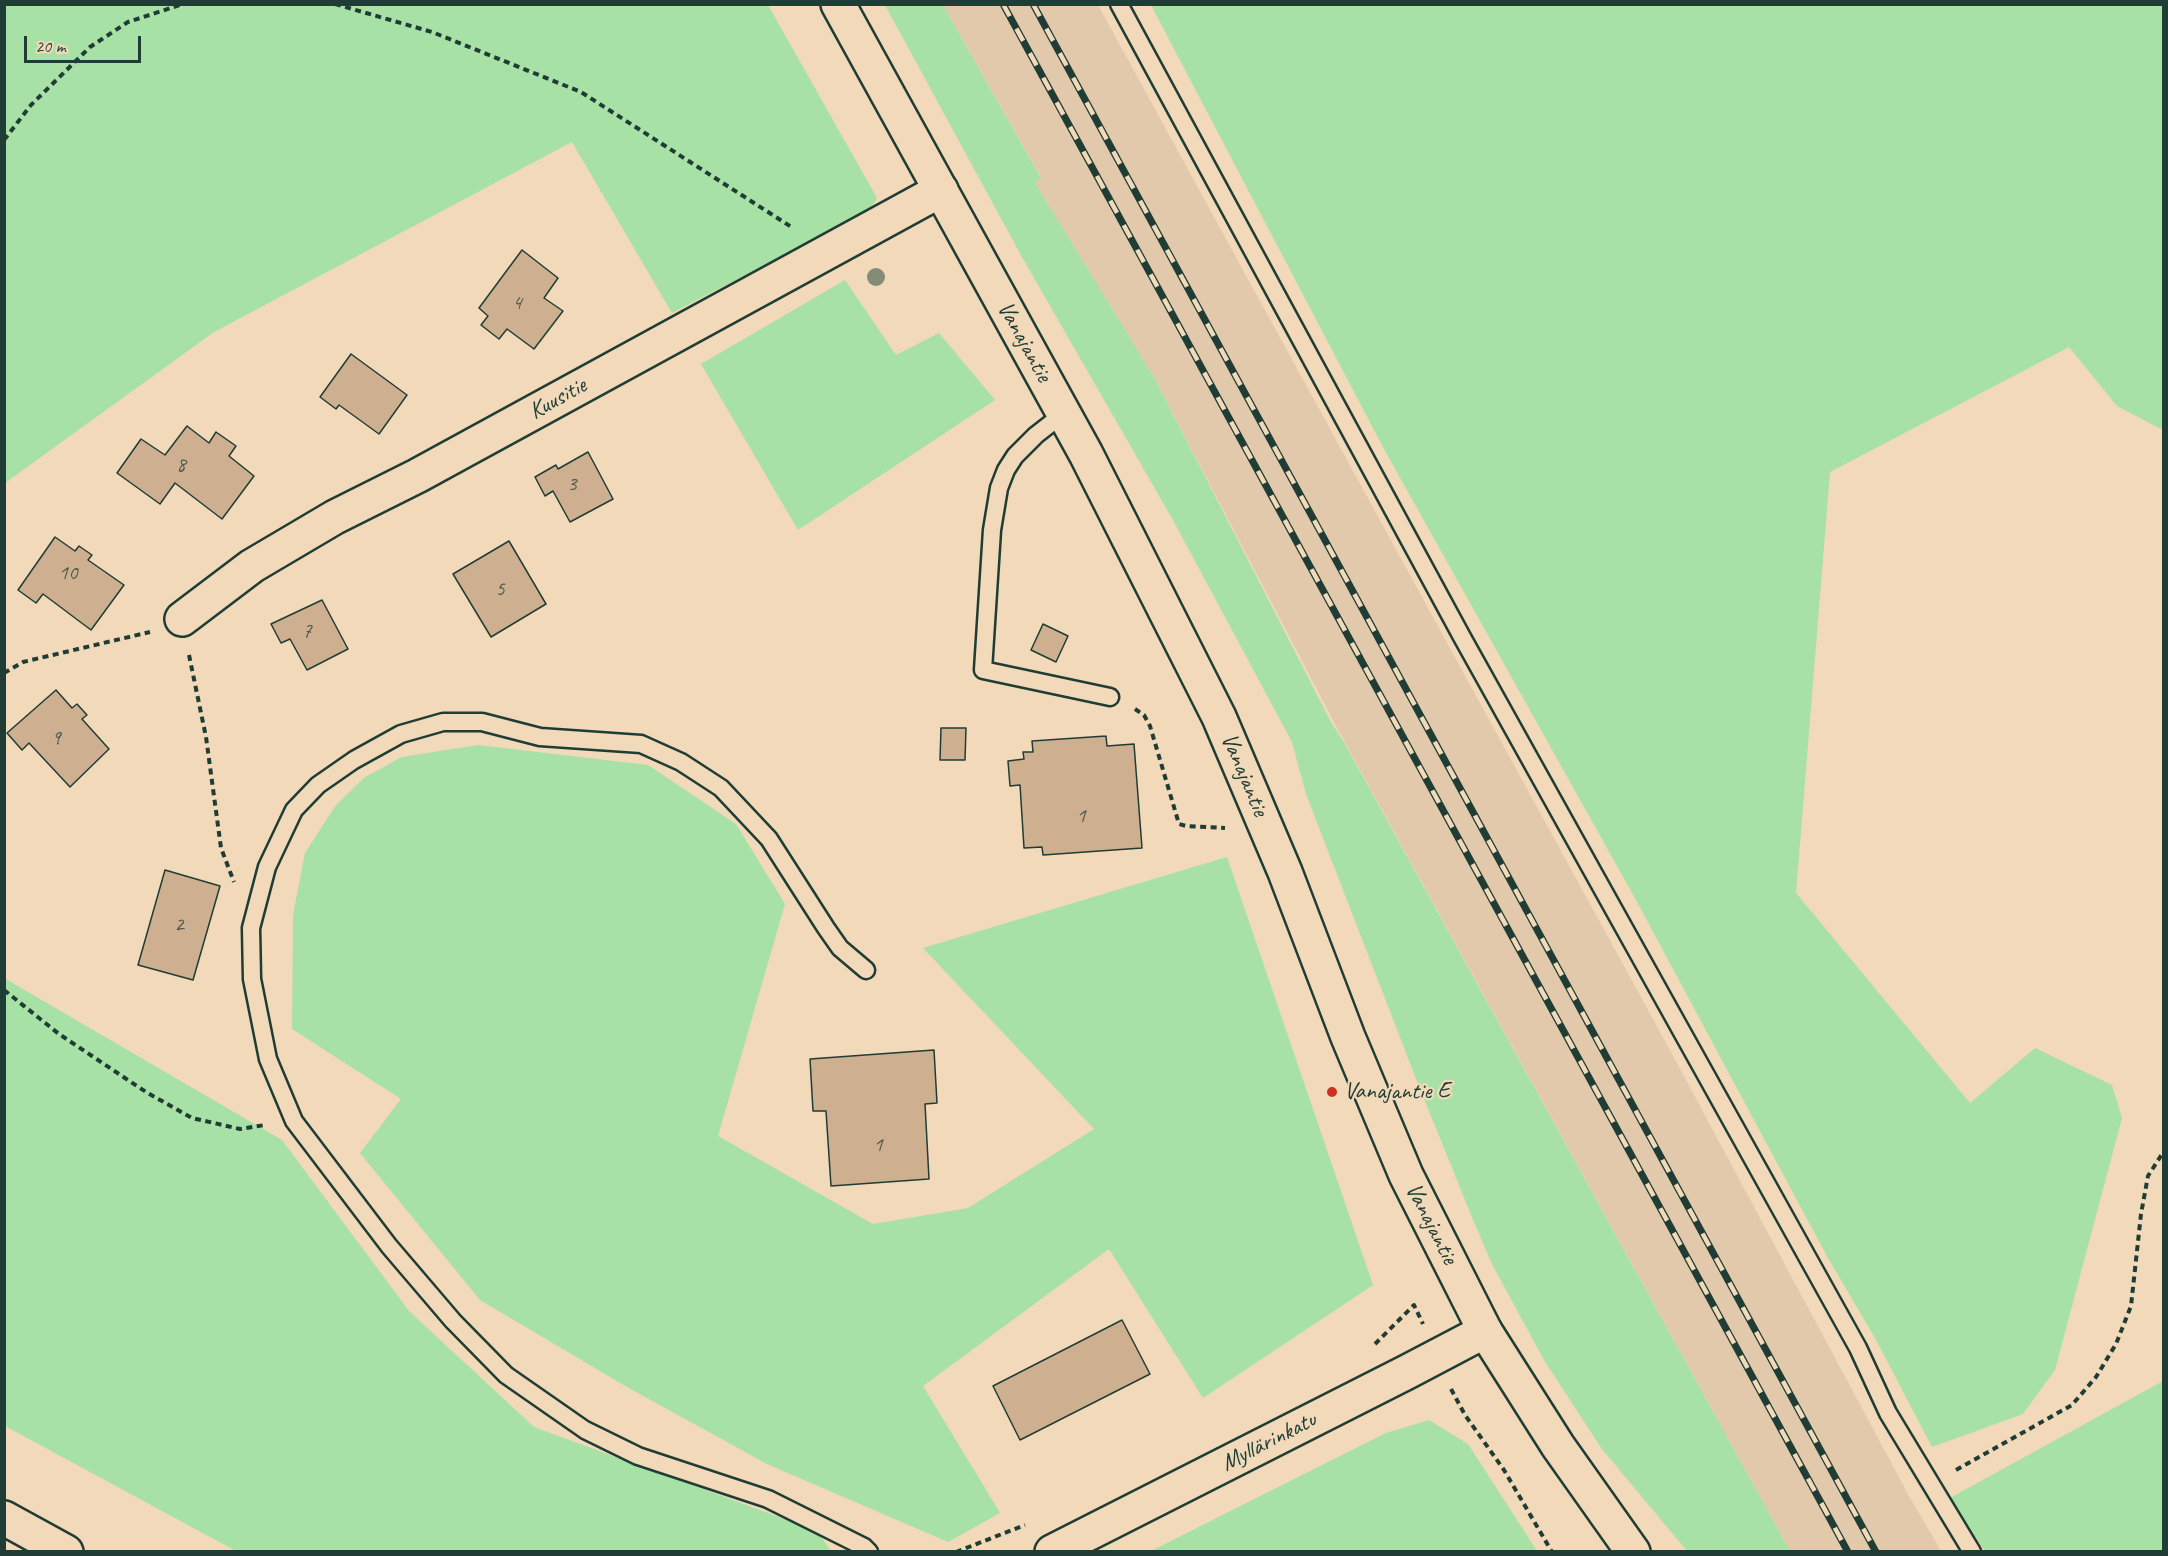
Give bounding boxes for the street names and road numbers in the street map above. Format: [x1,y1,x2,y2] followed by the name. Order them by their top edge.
[990,297,1058,387] street label: Vanajantie
[524,372,592,426] street label: Kuusitie
[1214,729,1274,821] street label: Vanajantie
[1398,1179,1464,1269] street label: Vanajantie
[1217,1406,1321,1478] street label: Myllärinkatu

